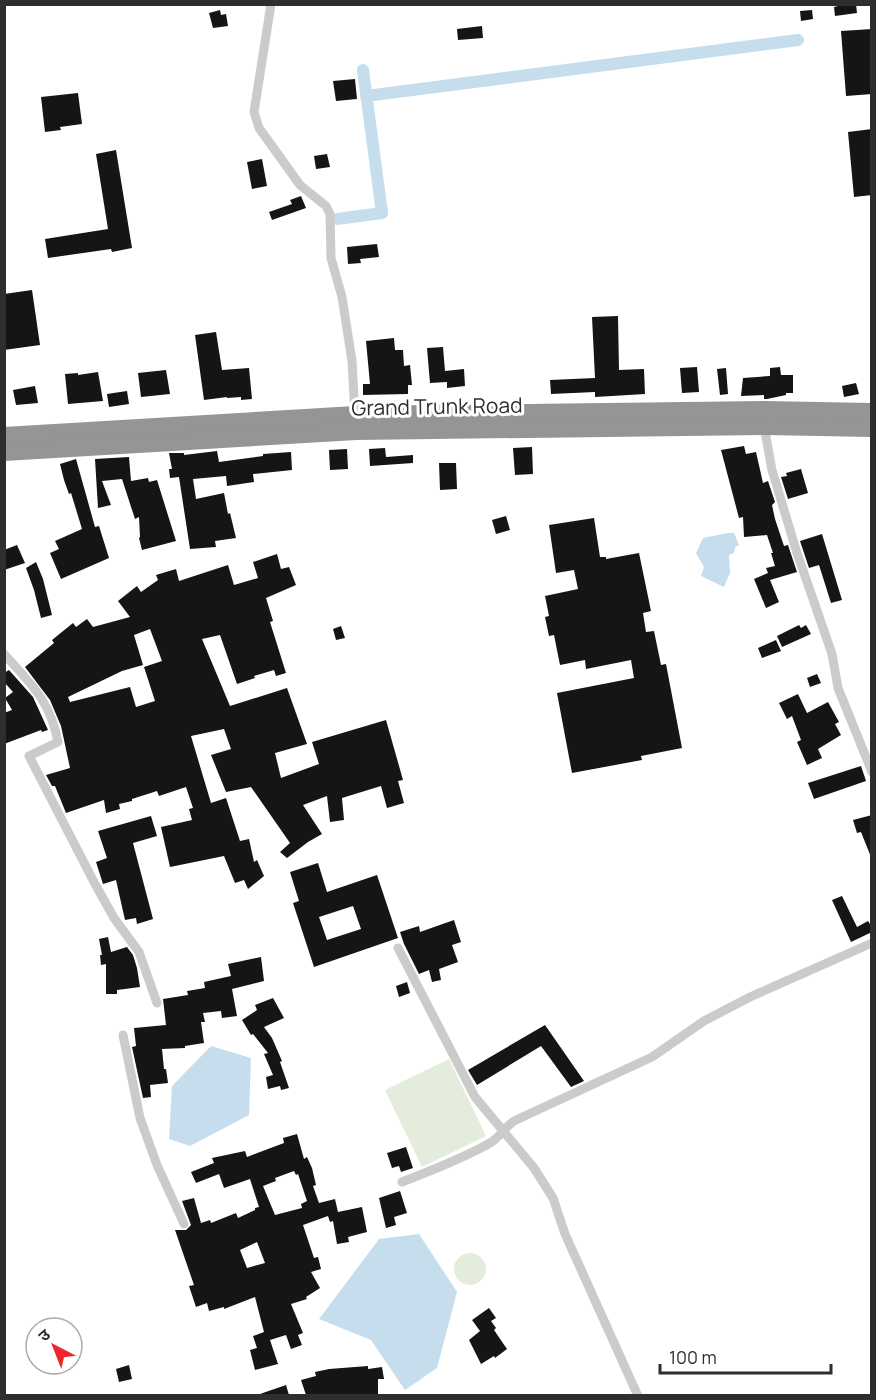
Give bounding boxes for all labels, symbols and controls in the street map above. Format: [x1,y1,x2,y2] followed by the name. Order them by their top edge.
[351,391,523,421] street label: Grand Trunk Road
[24,1316,84,1376] north arrow
[33,1323,55,1346] text: उ
[660,1337,831,1375] scale bar
[669,1345,717,1369] text: 100 m

